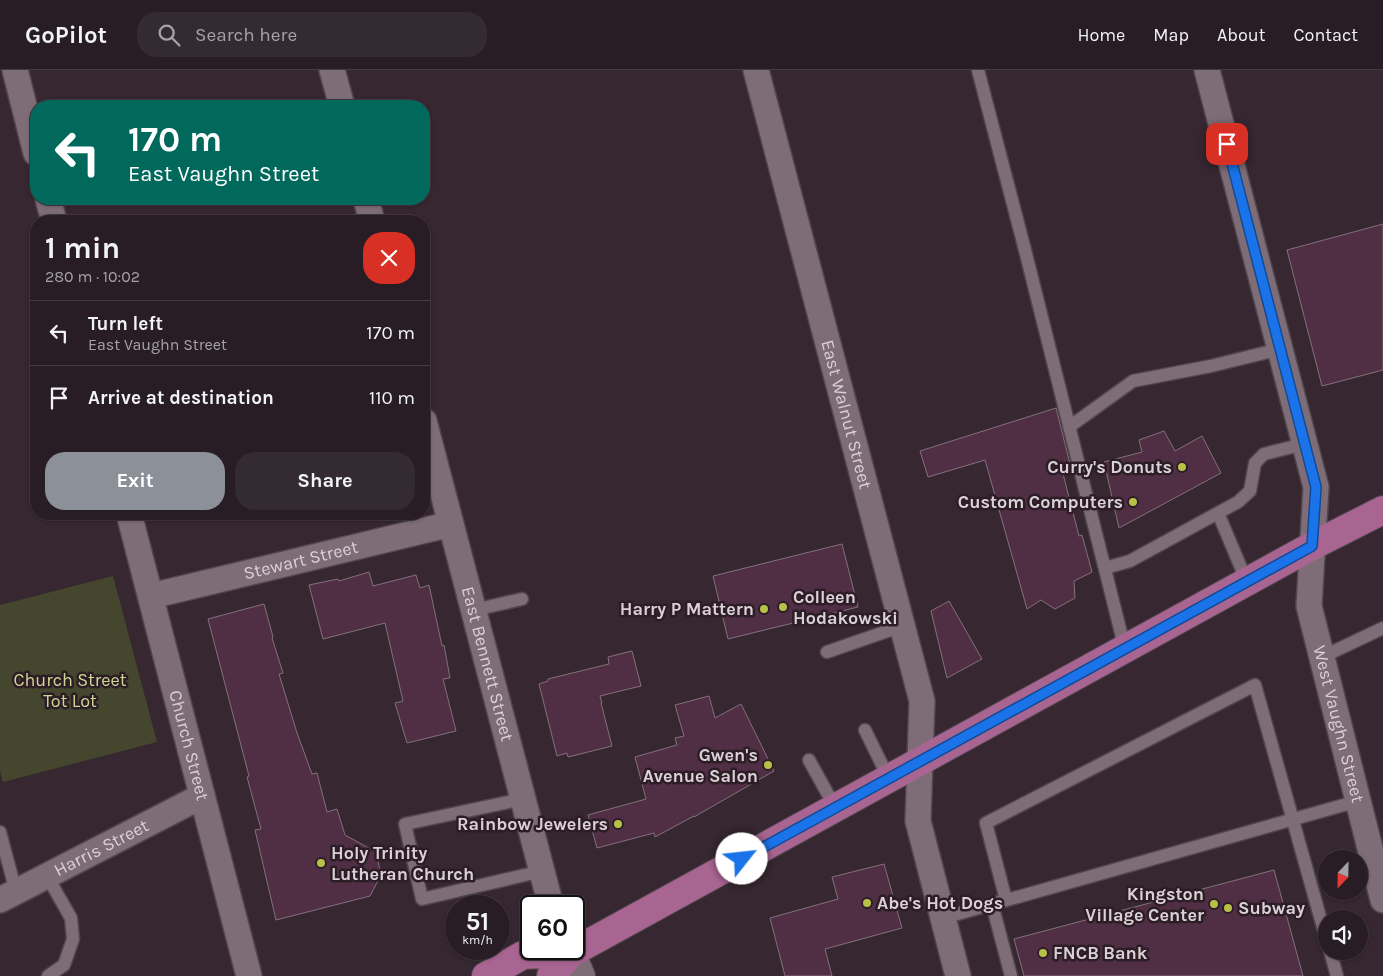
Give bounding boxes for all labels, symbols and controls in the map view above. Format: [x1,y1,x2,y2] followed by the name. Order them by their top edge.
[137,12,487,57] search box
[25,21,107,49] text: GoPilot
[155,21,183,49] icon: search
[195,24,297,46] text: Search here
[1077,24,1125,46] text: Home
[1153,24,1189,46] text: Map
[1217,24,1266,46] text: About
[1294,24,1358,46] text: Contact
[128,119,222,160] text: 170 m
[45,120,110,185] icon: left
[1206,123,1248,165] pin
[1213,130,1241,158] icon: arrive
[128,161,319,187] text: East Vaughn Street
[45,230,120,266] text: 1 min
[363,232,415,284] button: close
[45,267,140,286] text: 280 m · 10:02
[88,313,163,335] text: Turn left
[45,319,73,347] icon: left
[366,322,415,344] text: 170 m
[88,335,227,354] text: East Vaughn Street
[816,337,877,491] street label: East Walnut Street
[45,384,73,412] icon: arrive
[88,387,274,409] text: Arrive at destination
[369,387,415,409] text: 110 m
[45,452,225,510] button: Exit
[235,452,415,510] button: Share
[1047,456,1172,478] place label: Curry's Donuts
[1176,461,1188,473] marker: Curry's Donuts
[958,491,1123,513] place label: Custom Computers
[1127,496,1139,508] marker: Custom Computers
[241,536,360,584] street label: Stewart Street
[457,584,518,744] street label: East Bennett Street
[793,586,898,629] place label: Colleen Hodakowski
[620,598,754,620] place label: Harry P Mattern
[777,601,789,613] marker: Colleen Hodakowski
[758,603,770,615] marker: Harry P Mattern
[1308,643,1369,805] street label: West Vaughn Street
[13,669,127,712] park label: Church Street Tot Lot
[164,688,214,803] street label: Church Street
[643,744,758,787] place label: Gwen's Avenue Salon
[762,759,774,771] marker: Gwen's Avenue Salon
[457,813,608,835] place label: Rainbow Jewelers
[50,814,153,881] street label: Harris Street
[612,818,624,830] marker: Rainbow Jewelers
[715,832,767,884] position arrow
[331,842,474,885] place label: Holy Trinity Lutheran Church
[1318,850,1368,900] north arrow
[1318,850,1368,960] map controls
[315,857,327,869] marker: Holy Trinity Lutheran Church
[1085,883,1204,926] place label: Kingston Village Center
[877,892,1003,914] place label: Abe's Hot Dogs
[520,895,585,960] speed limit sign: 60
[861,897,873,909] marker: Abe's Hot Dogs
[1238,897,1305,919] place label: Subway
[1208,898,1220,910] marker: Kingston Village Center
[1222,902,1234,914] marker: Subway
[466,907,489,936] text: 51
[1318,910,1368,960] button: sound
[462,933,493,947] text: km/h
[1053,942,1148,964] place label: FNCB Bank
[1037,947,1049,959] marker: FNCB Bank

